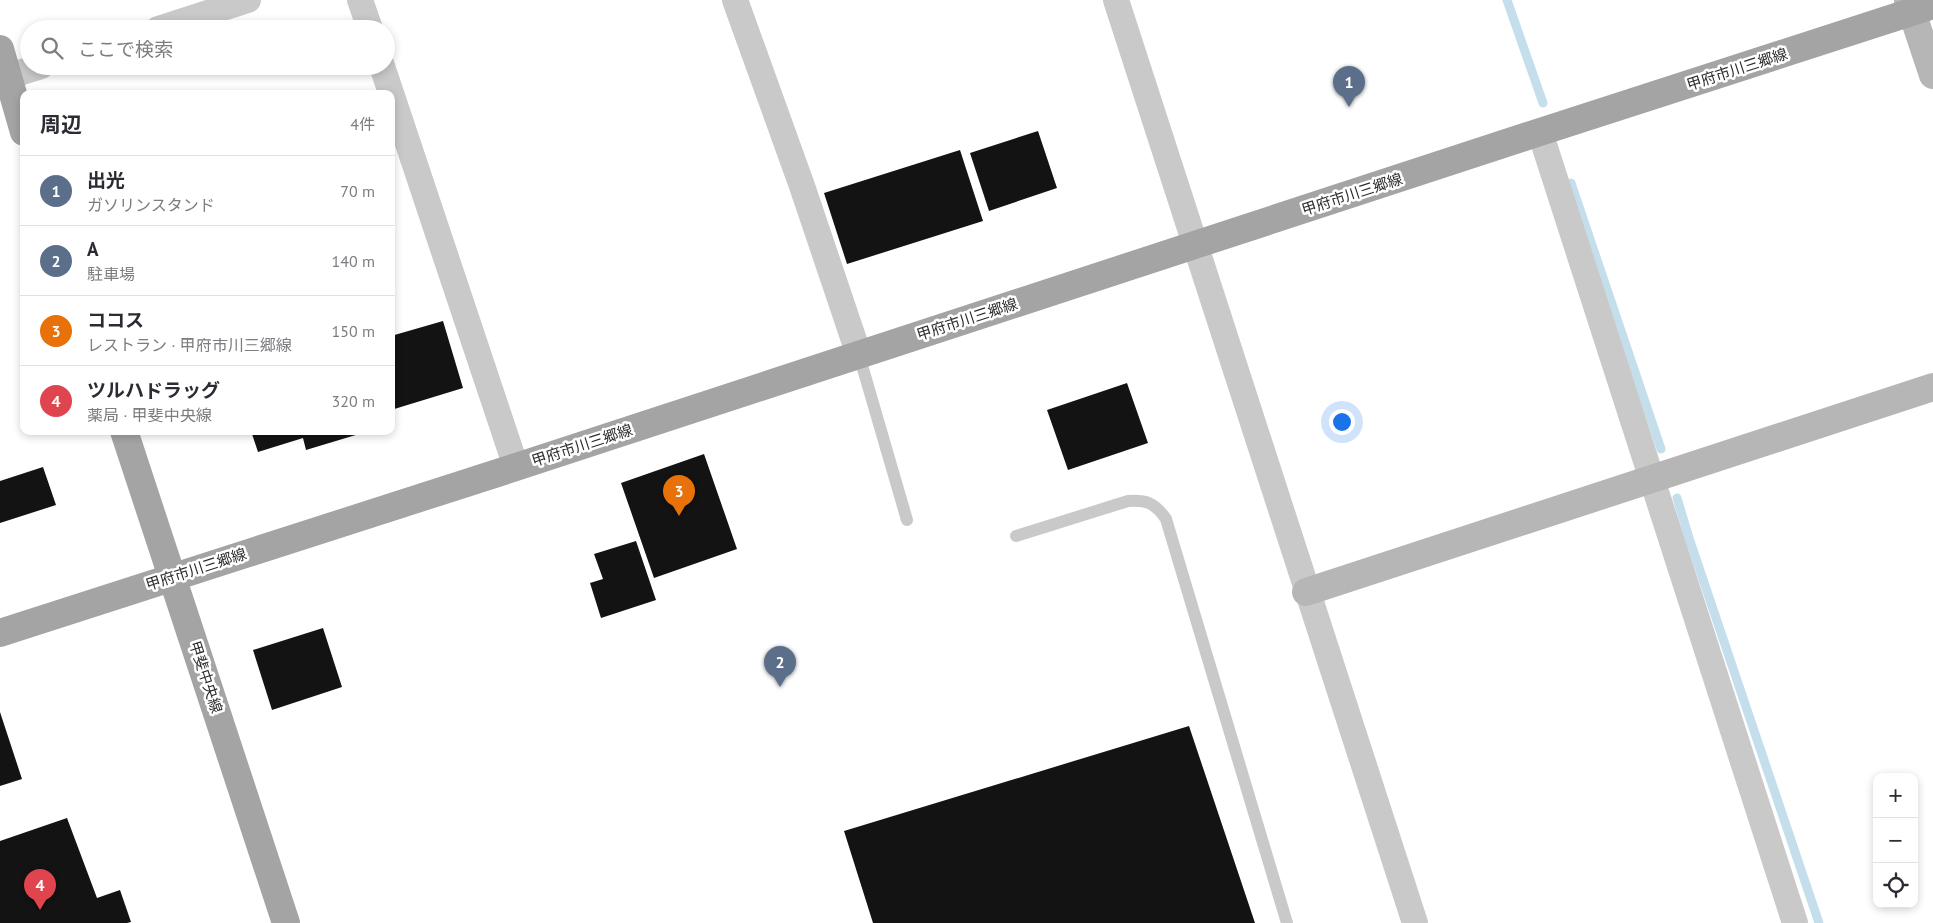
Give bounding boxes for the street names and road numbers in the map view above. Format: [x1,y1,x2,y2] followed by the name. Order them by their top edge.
[1684,44,1790,94] street label: 甲府市川三郷線
[1299,169,1405,219] street label: 甲府市川三郷線
[914,294,1020,344] street label: 甲府市川三郷線
[529,420,635,470] street label: 甲府市川三郷線
[143,544,249,594] street label: 甲府市川三郷線
[185,638,227,716] street label: 甲斐中央線

